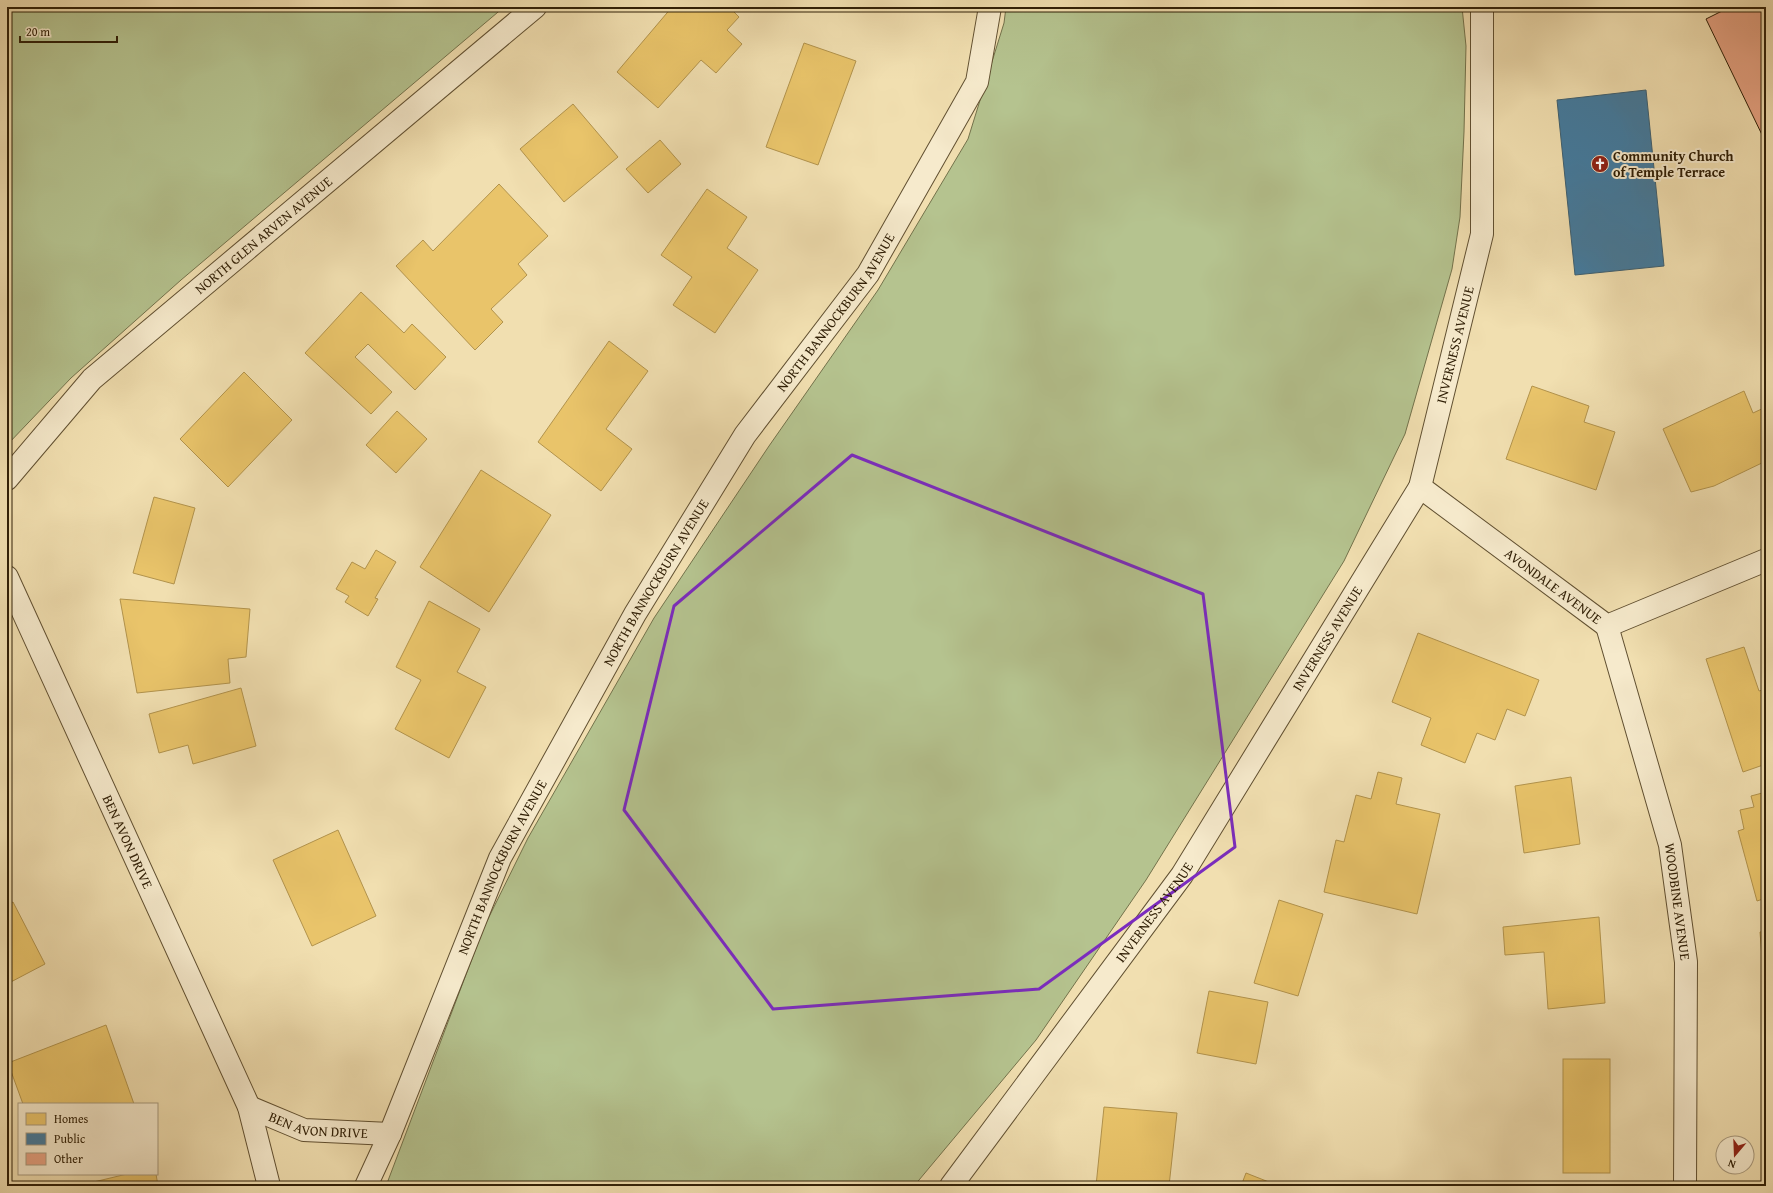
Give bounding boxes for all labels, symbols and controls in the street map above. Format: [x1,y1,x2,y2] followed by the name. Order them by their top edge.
[20,18,117,44] scale bar
[26,23,50,40] text: 20 m
[1613,146,1734,182] place label: Community Church of Temple Terrace
[1590,154,1610,174] church icon: Community Church of Temple Terrace
[190,172,336,299] street label: NORTH GLEN ARVEN AVENUE
[772,229,899,396] street label: NORTH BANNOCKBURN AVENUE
[1431,284,1479,405] street label: INVERNESS AVENUE
[598,495,713,670] street label: NORTH BANNOCKBURN AVENUE
[1501,543,1606,629] street label: AVONDALE AVENUE
[1287,582,1367,695] street label: INVERNESS AVENUE
[453,776,552,958] street label: NORTH BANNOCKBURN AVENUE
[98,792,158,892] street label: BEN AVON DRIVE
[1660,842,1696,961] street label: WOODBINE AVENUE
[1111,858,1198,966] street label: INVERNESS AVENUE
[18,1103,158,1175] legend
[266,1106,368,1143] street label: BEN AVON DRIVE
[54,1110,89,1127] text: Homes
[54,1130,86,1147] text: Public
[1715,1135,1755,1175] north arrow
[54,1150,83,1167] text: Other
[1725,1155,1738,1173] text: N

